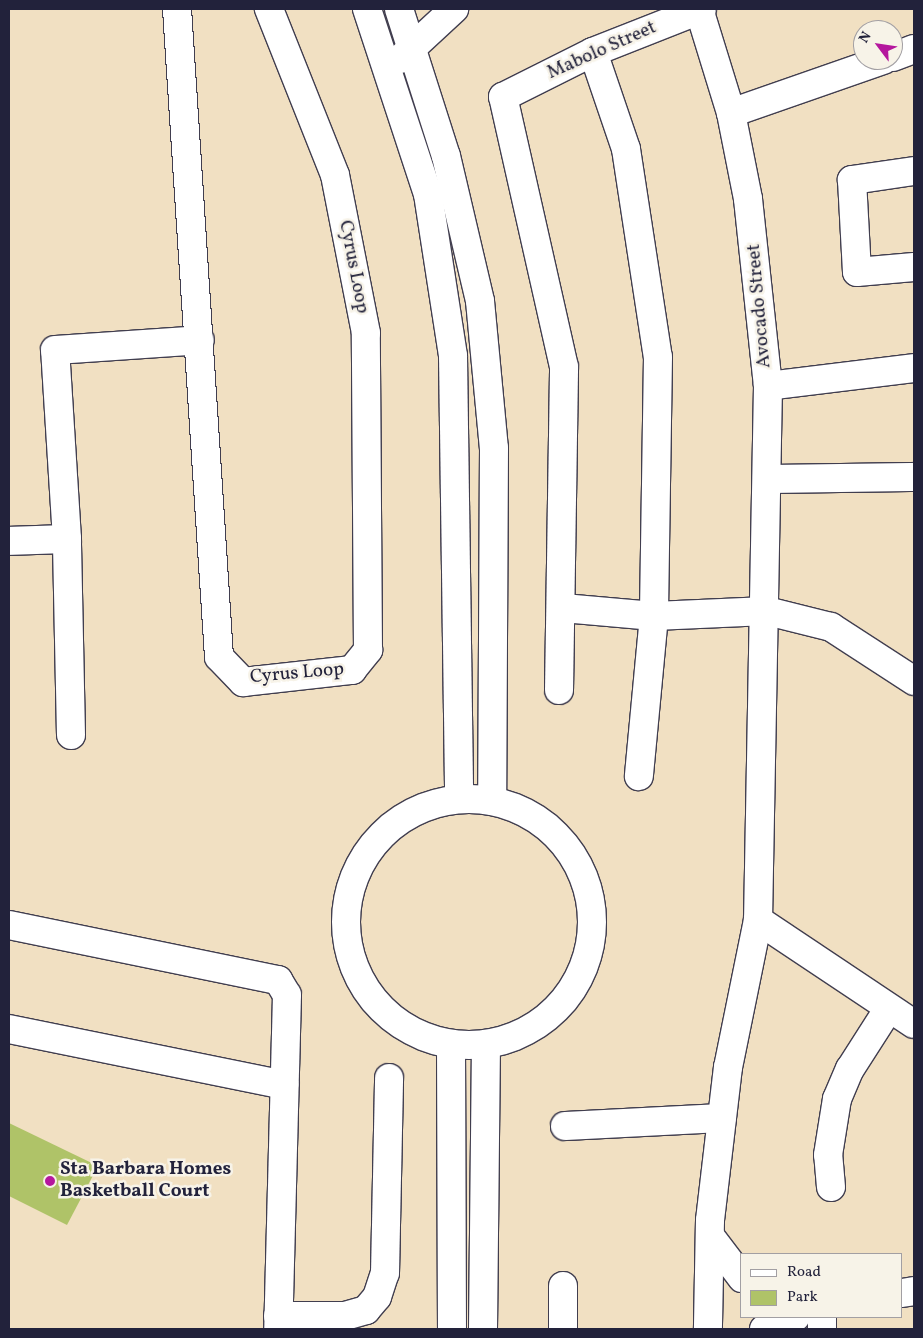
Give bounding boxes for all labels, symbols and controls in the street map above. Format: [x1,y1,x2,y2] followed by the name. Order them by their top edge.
[544,17,660,85] street label: Mabolo Street
[853,20,903,70] north arrow
[855,28,876,47] text: N
[333,219,373,315] street label: Cyrus Loop
[743,243,777,369] street label: Avocado Street
[249,659,345,689] street label: Cyrus Loop
[60,1159,231,1203] place label: Sta Barbara Homes Basketball Court
[44,1175,56,1187] marker: Sta Barbara Homes Basketball Court
[740,1253,903,1318] legend
[787,1262,821,1283] text: Road
[787,1287,818,1308] text: Park

